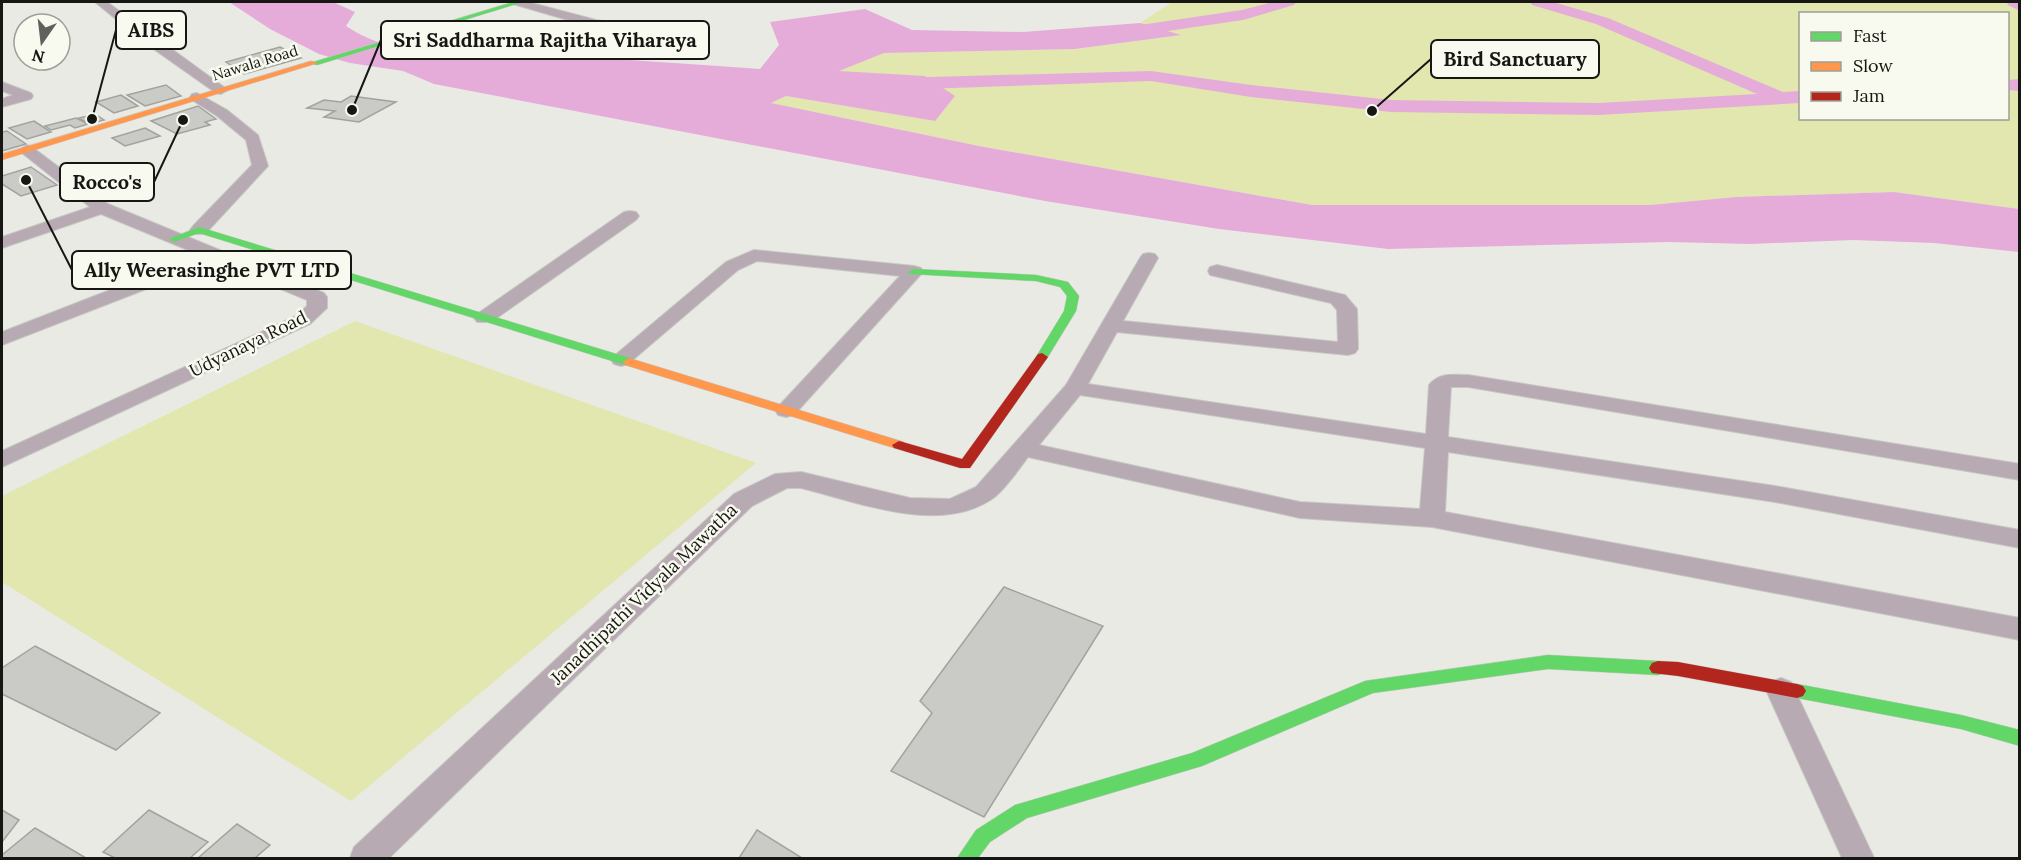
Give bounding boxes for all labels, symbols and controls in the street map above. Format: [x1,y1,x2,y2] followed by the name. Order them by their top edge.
[116,11,186,49] callout: AIBS
[12,12,72,72] north arrow
[1799,12,2009,120] legend
[128,17,174,42] text: AIBS
[381,21,709,59] callout: Sri Saddharma Rajitha Viharaya
[1853,24,1887,47] text: Fast
[393,27,697,52] text: Sri Saddharma Rajitha Viharaya
[209,40,300,85] street label: Nawala Road
[1431,40,1599,78] callout: Bird Sanctuary
[30,45,47,68] text: N
[1443,46,1587,71] text: Bird Sanctuary
[1853,54,1893,77] text: Slow
[1852,84,1885,107] text: Jam
[60,163,154,201] callout: Rocco's
[72,169,142,194] text: Rocco's
[72,251,351,289] callout: Ally Weerasinghe PVT LTD
[84,257,340,282] text: Ally Weerasinghe PVT LTD
[185,305,311,382] street label: Udyanaya Road
[545,498,742,690] street label: Janadhipathi Vidyala Mawatha

